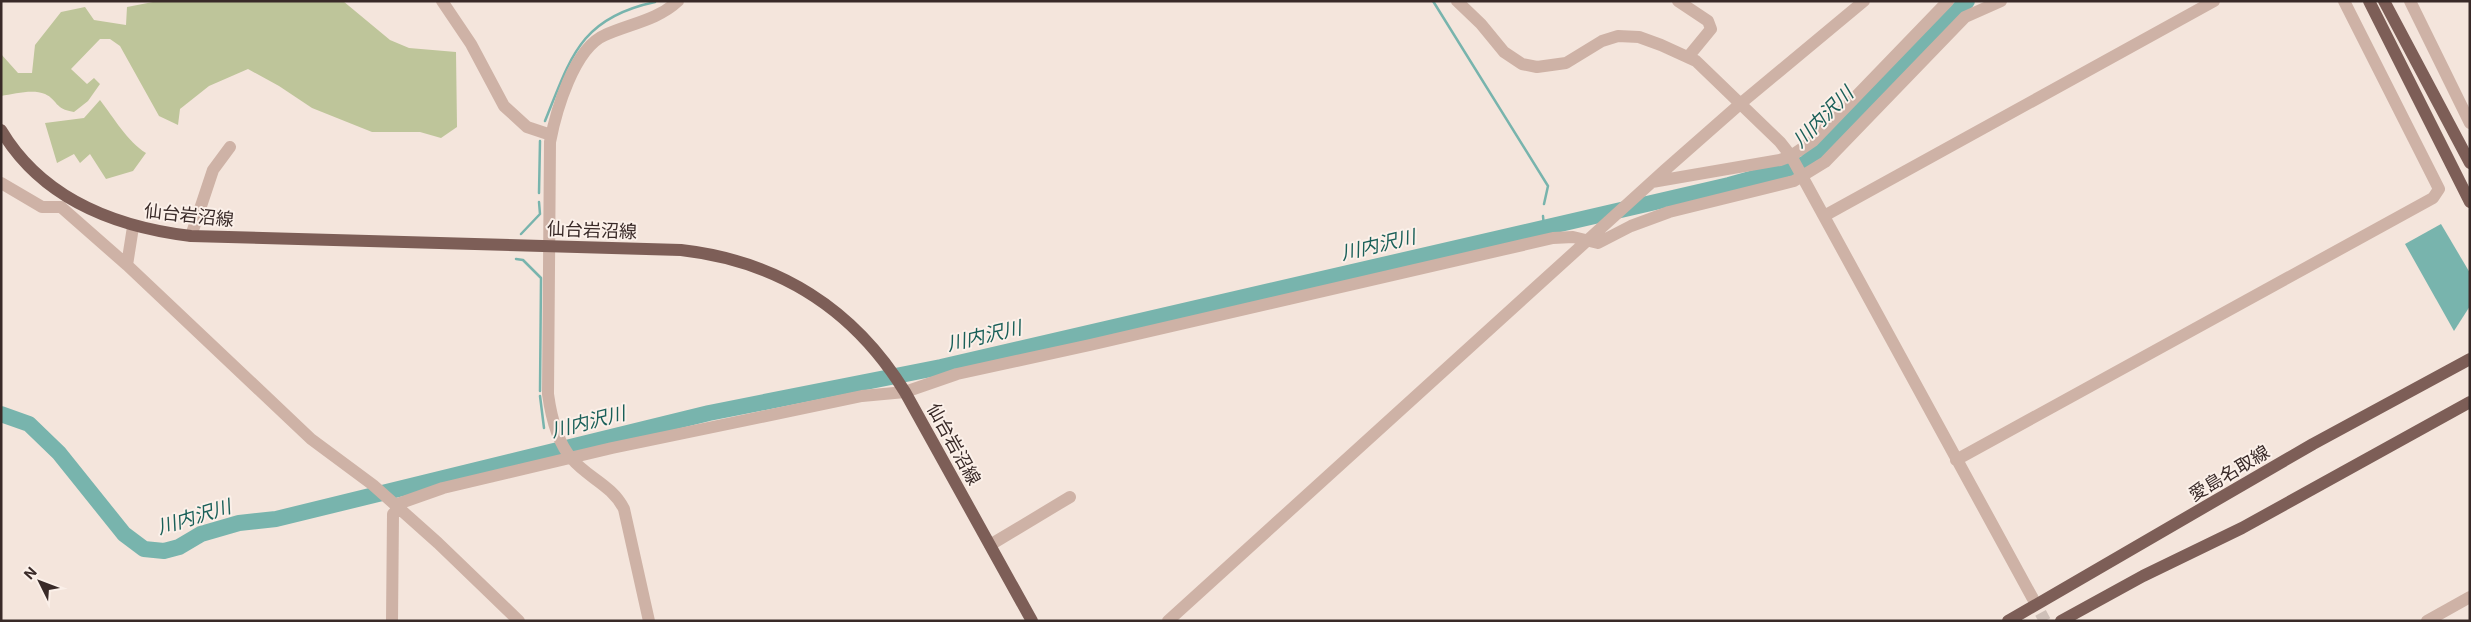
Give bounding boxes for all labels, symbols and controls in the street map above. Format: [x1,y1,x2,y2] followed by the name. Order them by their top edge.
[1788,81,1859,152] water label: 川内沢川
[143,200,235,230] street label: 仙台岩沼線
[547,218,637,242] street label: 仙台岩沼線
[1338,225,1420,265] water label: 川内沢川
[944,316,1026,356] water label: 川内沢川
[923,400,985,488] street label: 仙台岩沼線
[548,401,630,442] water label: 川内沢川
[2185,441,2273,505] street label: 愛島名取線
[154,494,236,539] water label: 川内沢川
[15,557,65,607] north arrow
[20,563,40,583] text: N

